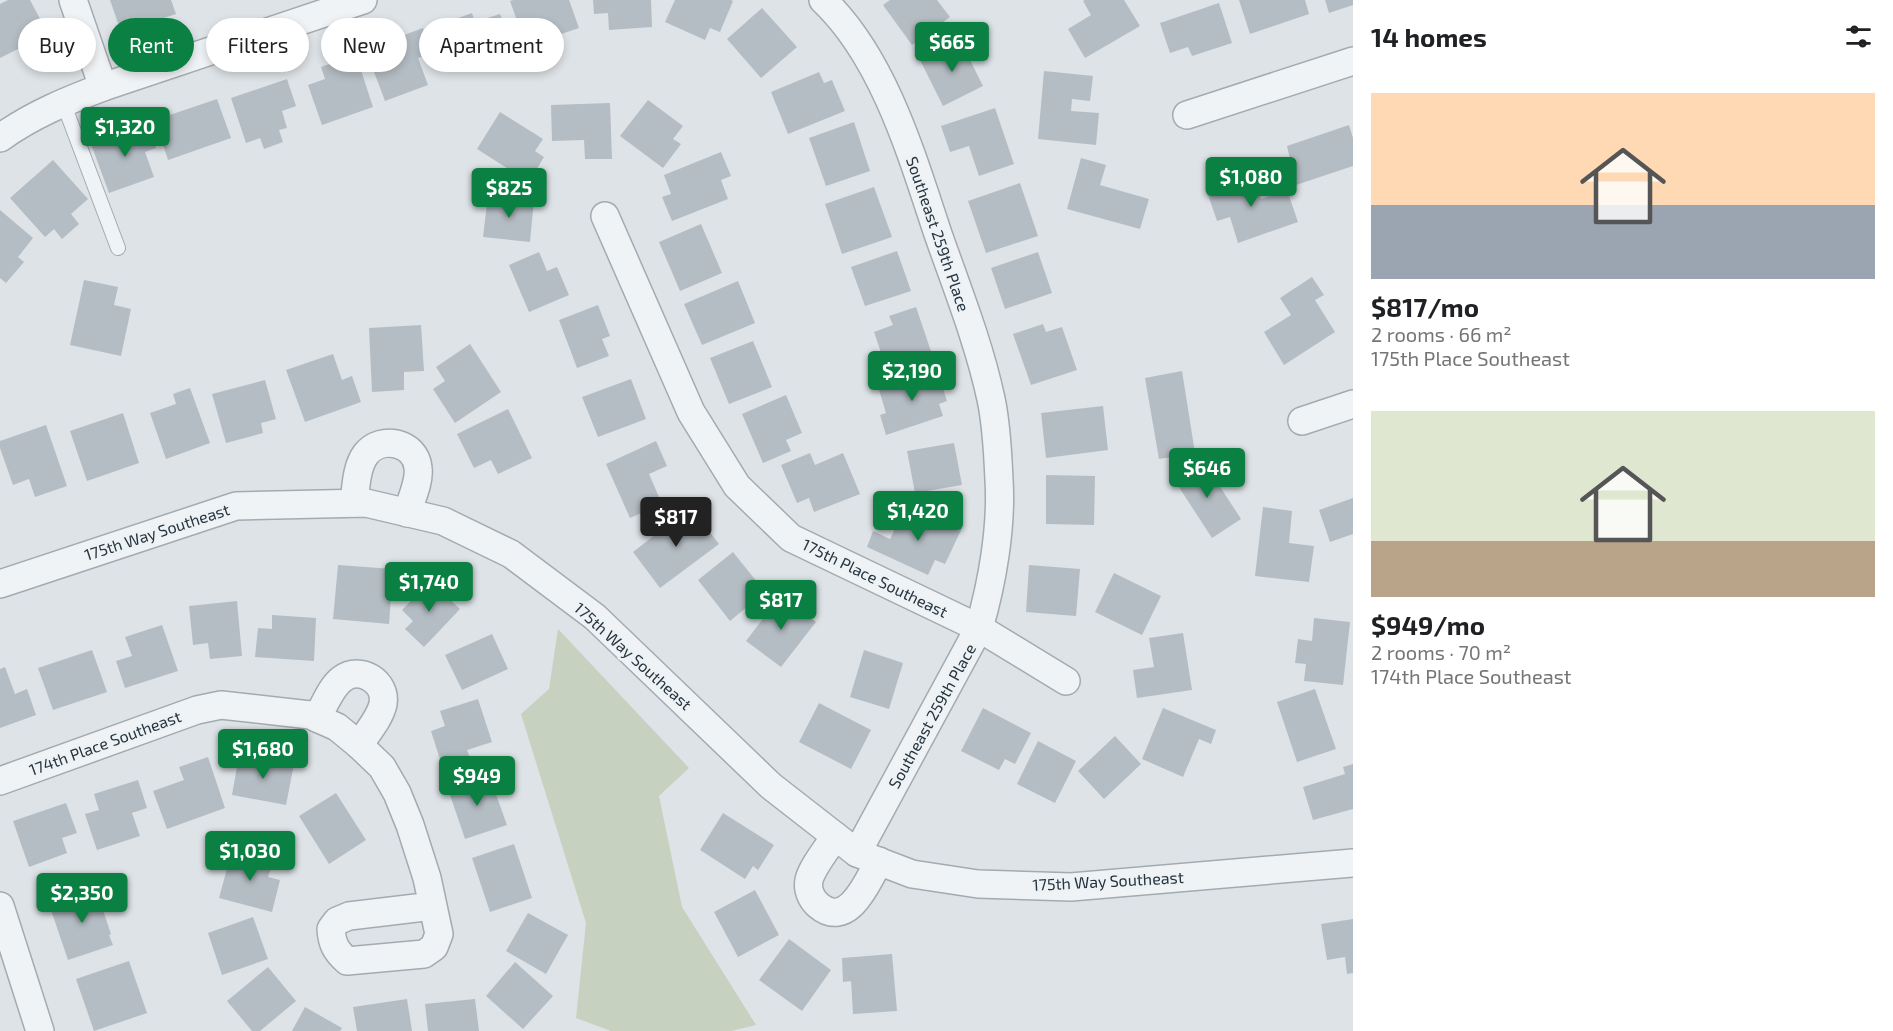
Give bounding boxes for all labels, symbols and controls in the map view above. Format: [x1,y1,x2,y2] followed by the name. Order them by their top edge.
[18,18,96,72] chip: Buy
[108,18,194,72] chip: Rent
[206,18,309,72] chip: Filters
[321,18,407,72] chip: New
[419,18,564,72] chip: Apartment
[1842,20,1875,53] icon: filters
[1371,21,1487,52] text: 14 homes
[916,22,988,73] pin: $665
[929,29,975,53] text: $665
[76,107,174,158] pin: $1,320
[95,114,155,138] text: $1,320
[1569,132,1677,240] icon: home
[903,154,974,314] street label: Southeast 259th Place
[1202,157,1300,208] pin: $1,080
[1220,164,1282,188] text: $1,080
[473,168,545,219] pin: $825
[486,175,532,199] text: $825
[1371,291,1479,322] text: $817/mo
[1371,322,1512,346] text: 2 rooms · 66 m²
[1371,346,1570,370] text: 175th Place Southeast
[863,351,961,402] pin: $2,190
[882,358,942,382] text: $2,190
[1171,448,1243,499] pin: $646
[1569,450,1677,558] icon: home
[1183,455,1231,479] text: $646
[869,491,967,542] pin: $1,420
[640,497,712,548] pin: $817
[887,498,949,522] text: $1,420
[82,499,232,564] street label: 175th Way Southeast
[654,504,698,528] text: $817
[800,534,951,621] street label: 175th Place Southeast
[380,562,478,613] pin: $1,740
[399,569,459,593] text: $1,740
[745,580,817,631] pin: $817
[759,587,803,611] text: $817
[571,598,696,713] street label: 175th Way Southeast
[1371,609,1485,640] text: $949/mo
[884,640,979,792] street label: Southeast 259th Place
[1371,640,1511,664] text: 2 rooms · 70 m²
[1371,664,1571,688] text: 174th Place Southeast
[26,706,183,779] street label: 174th Place Southeast
[214,729,312,780] pin: $1,680
[232,736,294,760] text: $1,680
[441,756,513,807] pin: $949
[453,763,501,787] text: $949
[201,831,299,882] pin: $1,030
[219,838,281,862] text: $1,030
[1032,867,1184,894] street label: 175th Way Southeast
[33,873,131,924] pin: $2,350
[50,880,114,904] text: $2,350

